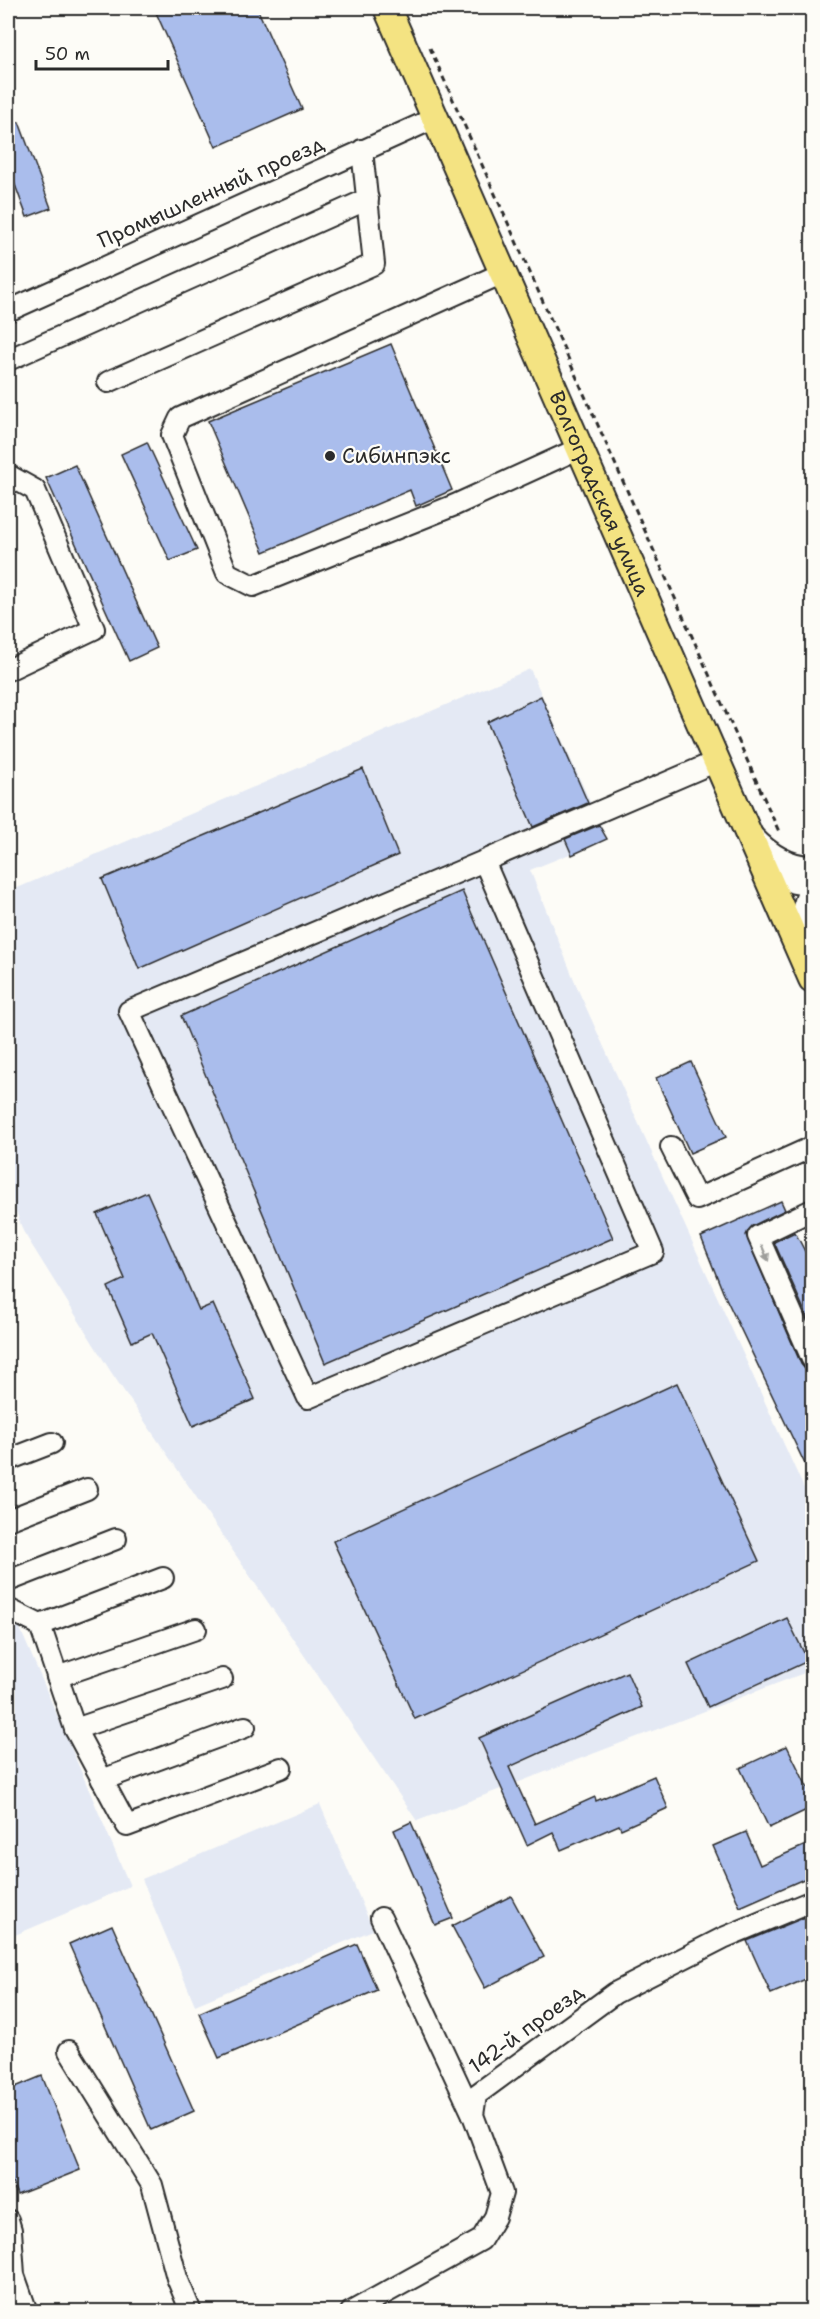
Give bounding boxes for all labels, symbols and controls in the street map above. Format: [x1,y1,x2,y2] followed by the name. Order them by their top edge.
[36,33,168,71] scale bar
[45,42,90,66] text: 50 m
[93,129,329,255] street label: Промышленный проезд
[542,387,657,600] street label: Волгоградская улица
[342,442,451,470] place label: Сибинпэкс
[323,449,337,463] marker: Сибинпэкс
[761,1244,770,1261] one-way arrow
[463,1978,589,2080] street label: 142-й проезд

